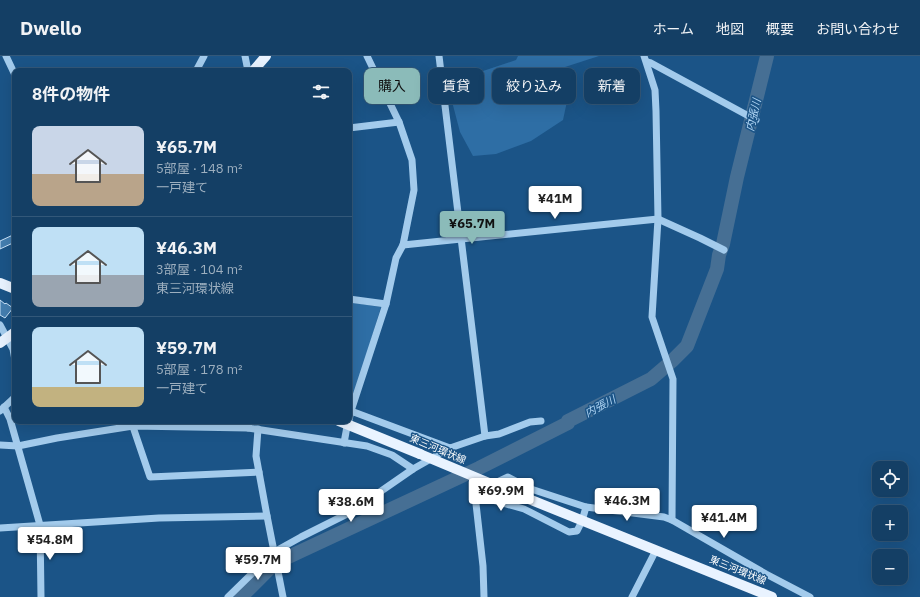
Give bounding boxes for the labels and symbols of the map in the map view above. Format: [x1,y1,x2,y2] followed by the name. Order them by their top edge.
[742,96,764,133] water label: 内張川
[531,186,579,220] pin: ¥41M
[439,211,505,245] pin: ¥65.7M
[582,392,619,420] water label: 内張川
[408,431,468,467] street label: 東三河環状線
[468,478,534,512] pin: ¥69.9M
[594,488,660,522] pin: ¥46.3M
[318,489,384,523] pin: ¥38.6M
[691,505,757,539] pin: ¥41.4M
[17,527,83,561] pin: ¥54.8M
[225,547,291,581] pin: ¥59.7M
[708,553,768,587] street label: 東三河環状線

